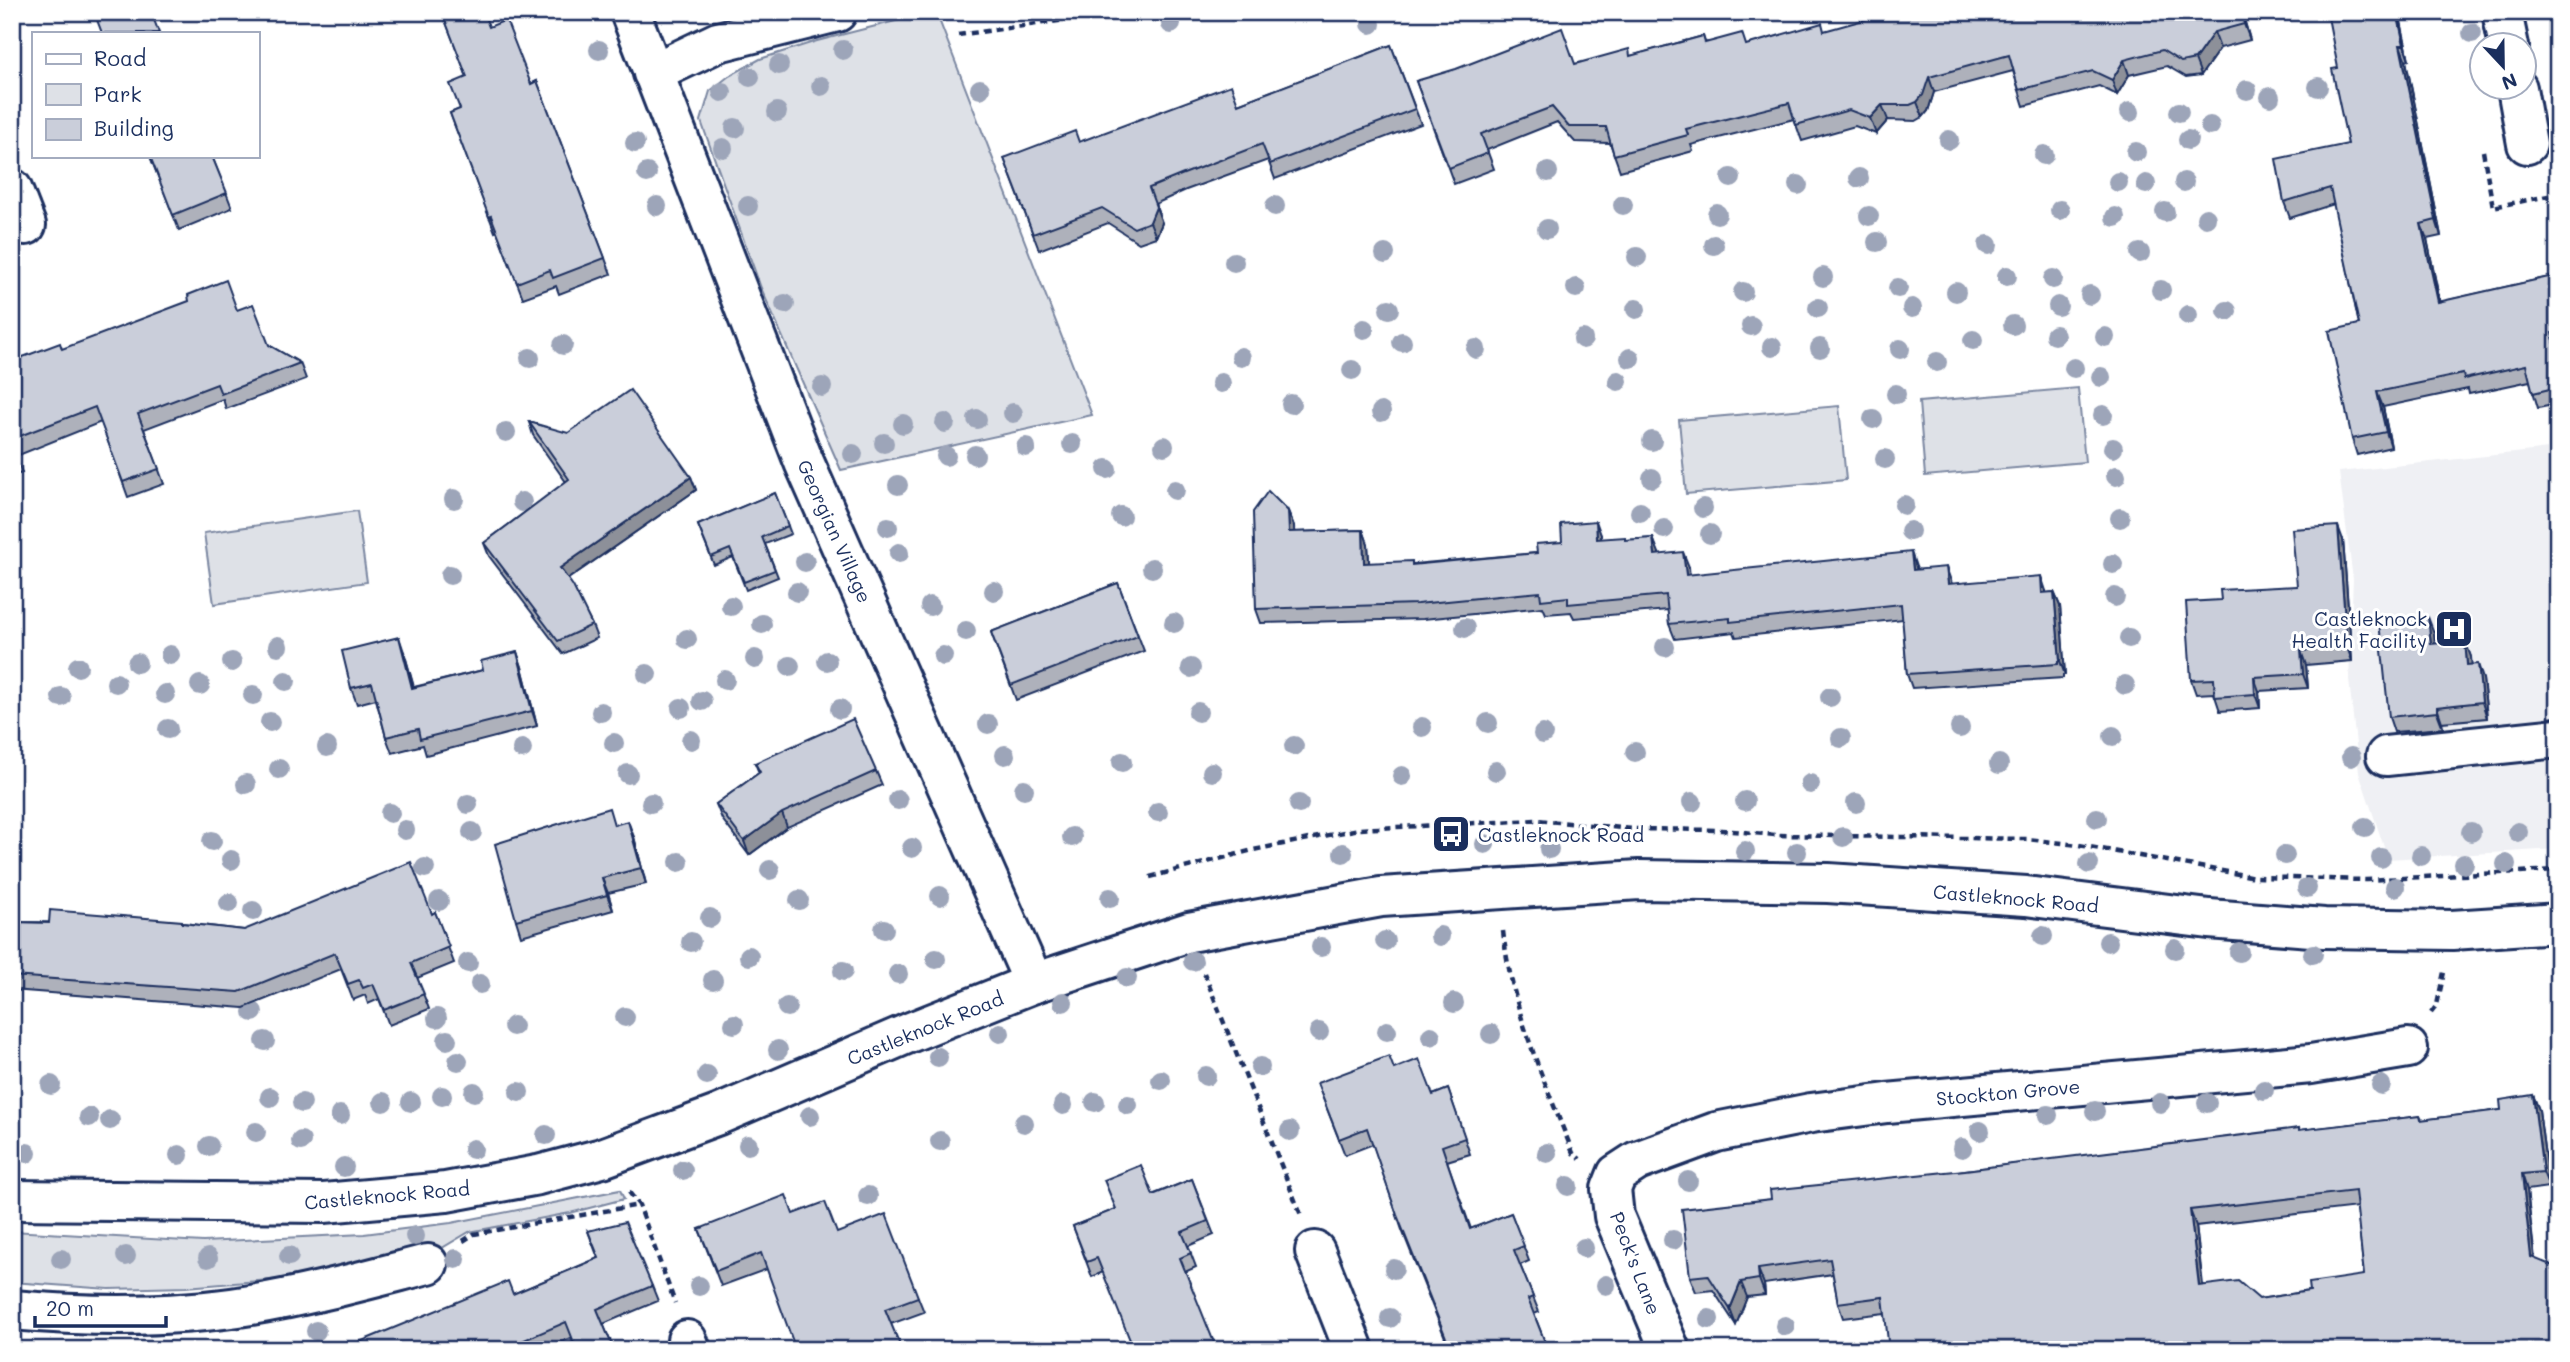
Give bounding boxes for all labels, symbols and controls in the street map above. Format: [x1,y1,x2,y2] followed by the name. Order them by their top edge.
[32,32,259,158] legend
[2468,32,2538,102] north arrow
[94,44,146,71] text: Road
[2498,68,2521,97] text: N
[94,80,142,107] text: Park
[94,114,174,141] text: Building
[792,456,878,606] street label: Georgian Village
[2292,606,2427,653] place label: Castleknock Health Facility
[2433,608,2475,650] hospital icon: Castleknock Health Facility
[1430,813,1472,855] bus stop icon: Castleknock Road
[1478,822,1644,847] place label: Castleknock Road
[1932,878,2100,918] street label: Castleknock Road
[843,985,1007,1071] street label: Castleknock Road
[1935,1073,2081,1111] street label: Stockton Grove
[303,1175,471,1215] street label: Castleknock Road
[1605,1208,1667,1318] street label: Peck's Lane
[35,1285,166,1329] scale bar
[46,1294,94,1321] text: 20 m

